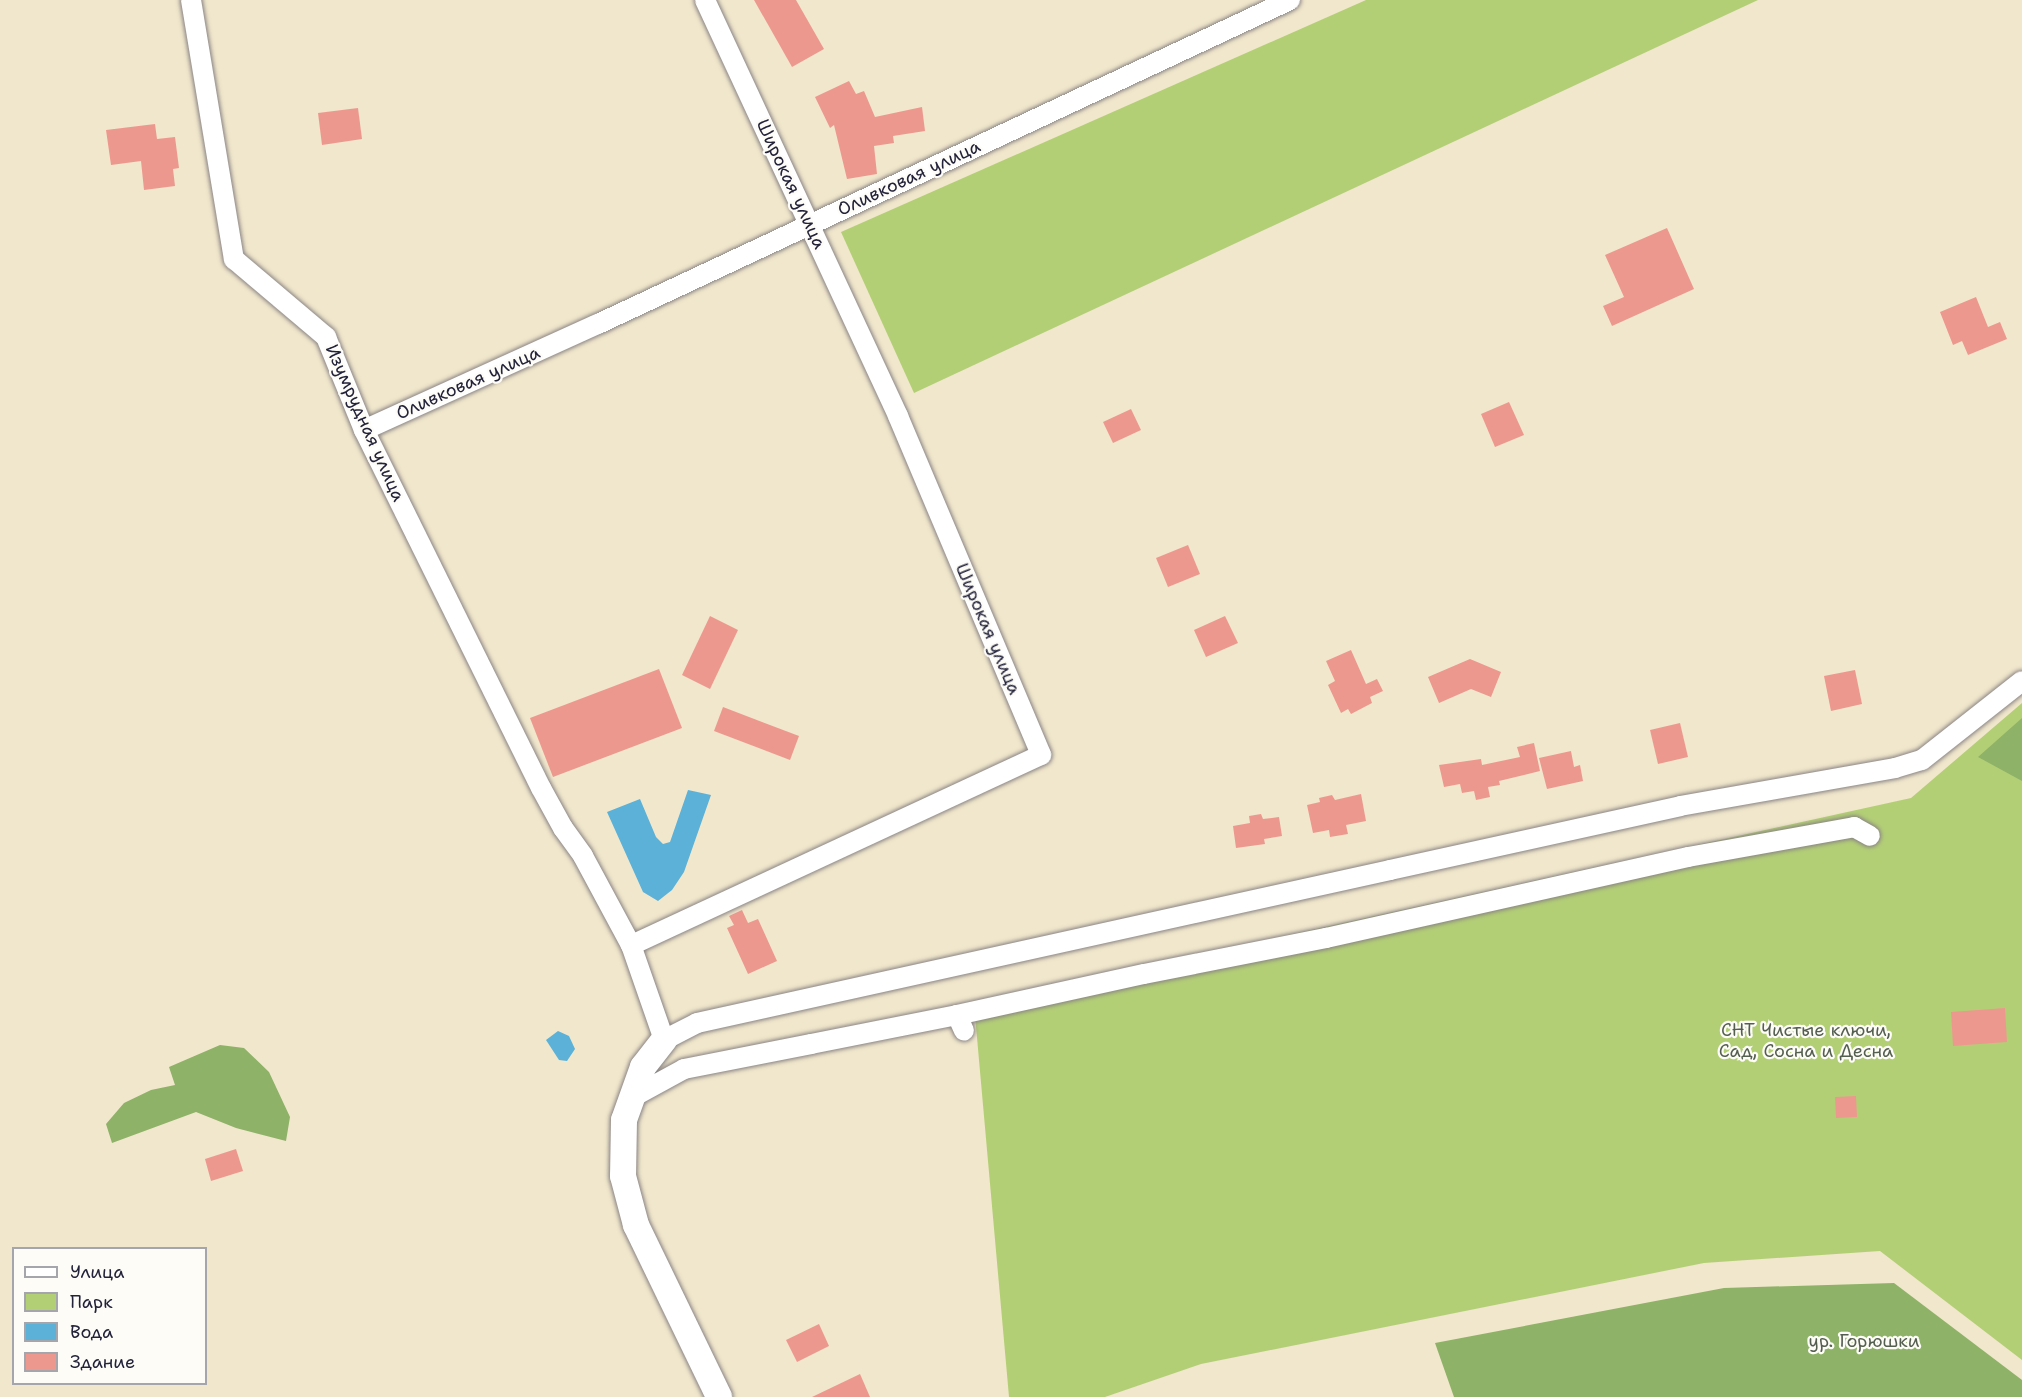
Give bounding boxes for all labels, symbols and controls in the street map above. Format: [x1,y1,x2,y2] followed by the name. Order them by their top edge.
[752,116,830,252] street label: Широкая улица
[834,135,984,221] street label: Оливковая улица
[321,341,409,505] street label: Изумрудная улица
[393,342,543,424] street label: Оливковая улица
[951,560,1025,698] street label: Широкая улица
[1719,1020,1893,1062] park label: СНТ Чистые ключи, Сад, Сосна и Десна
[12,1247,207,1385] legend
[70,1260,124,1284] text: Улица
[70,1290,113,1314] text: Парк
[70,1320,113,1344] text: Вода
[1809,1330,1919,1352] park label: ур. Горюшки
[70,1350,135,1374] text: Здание

